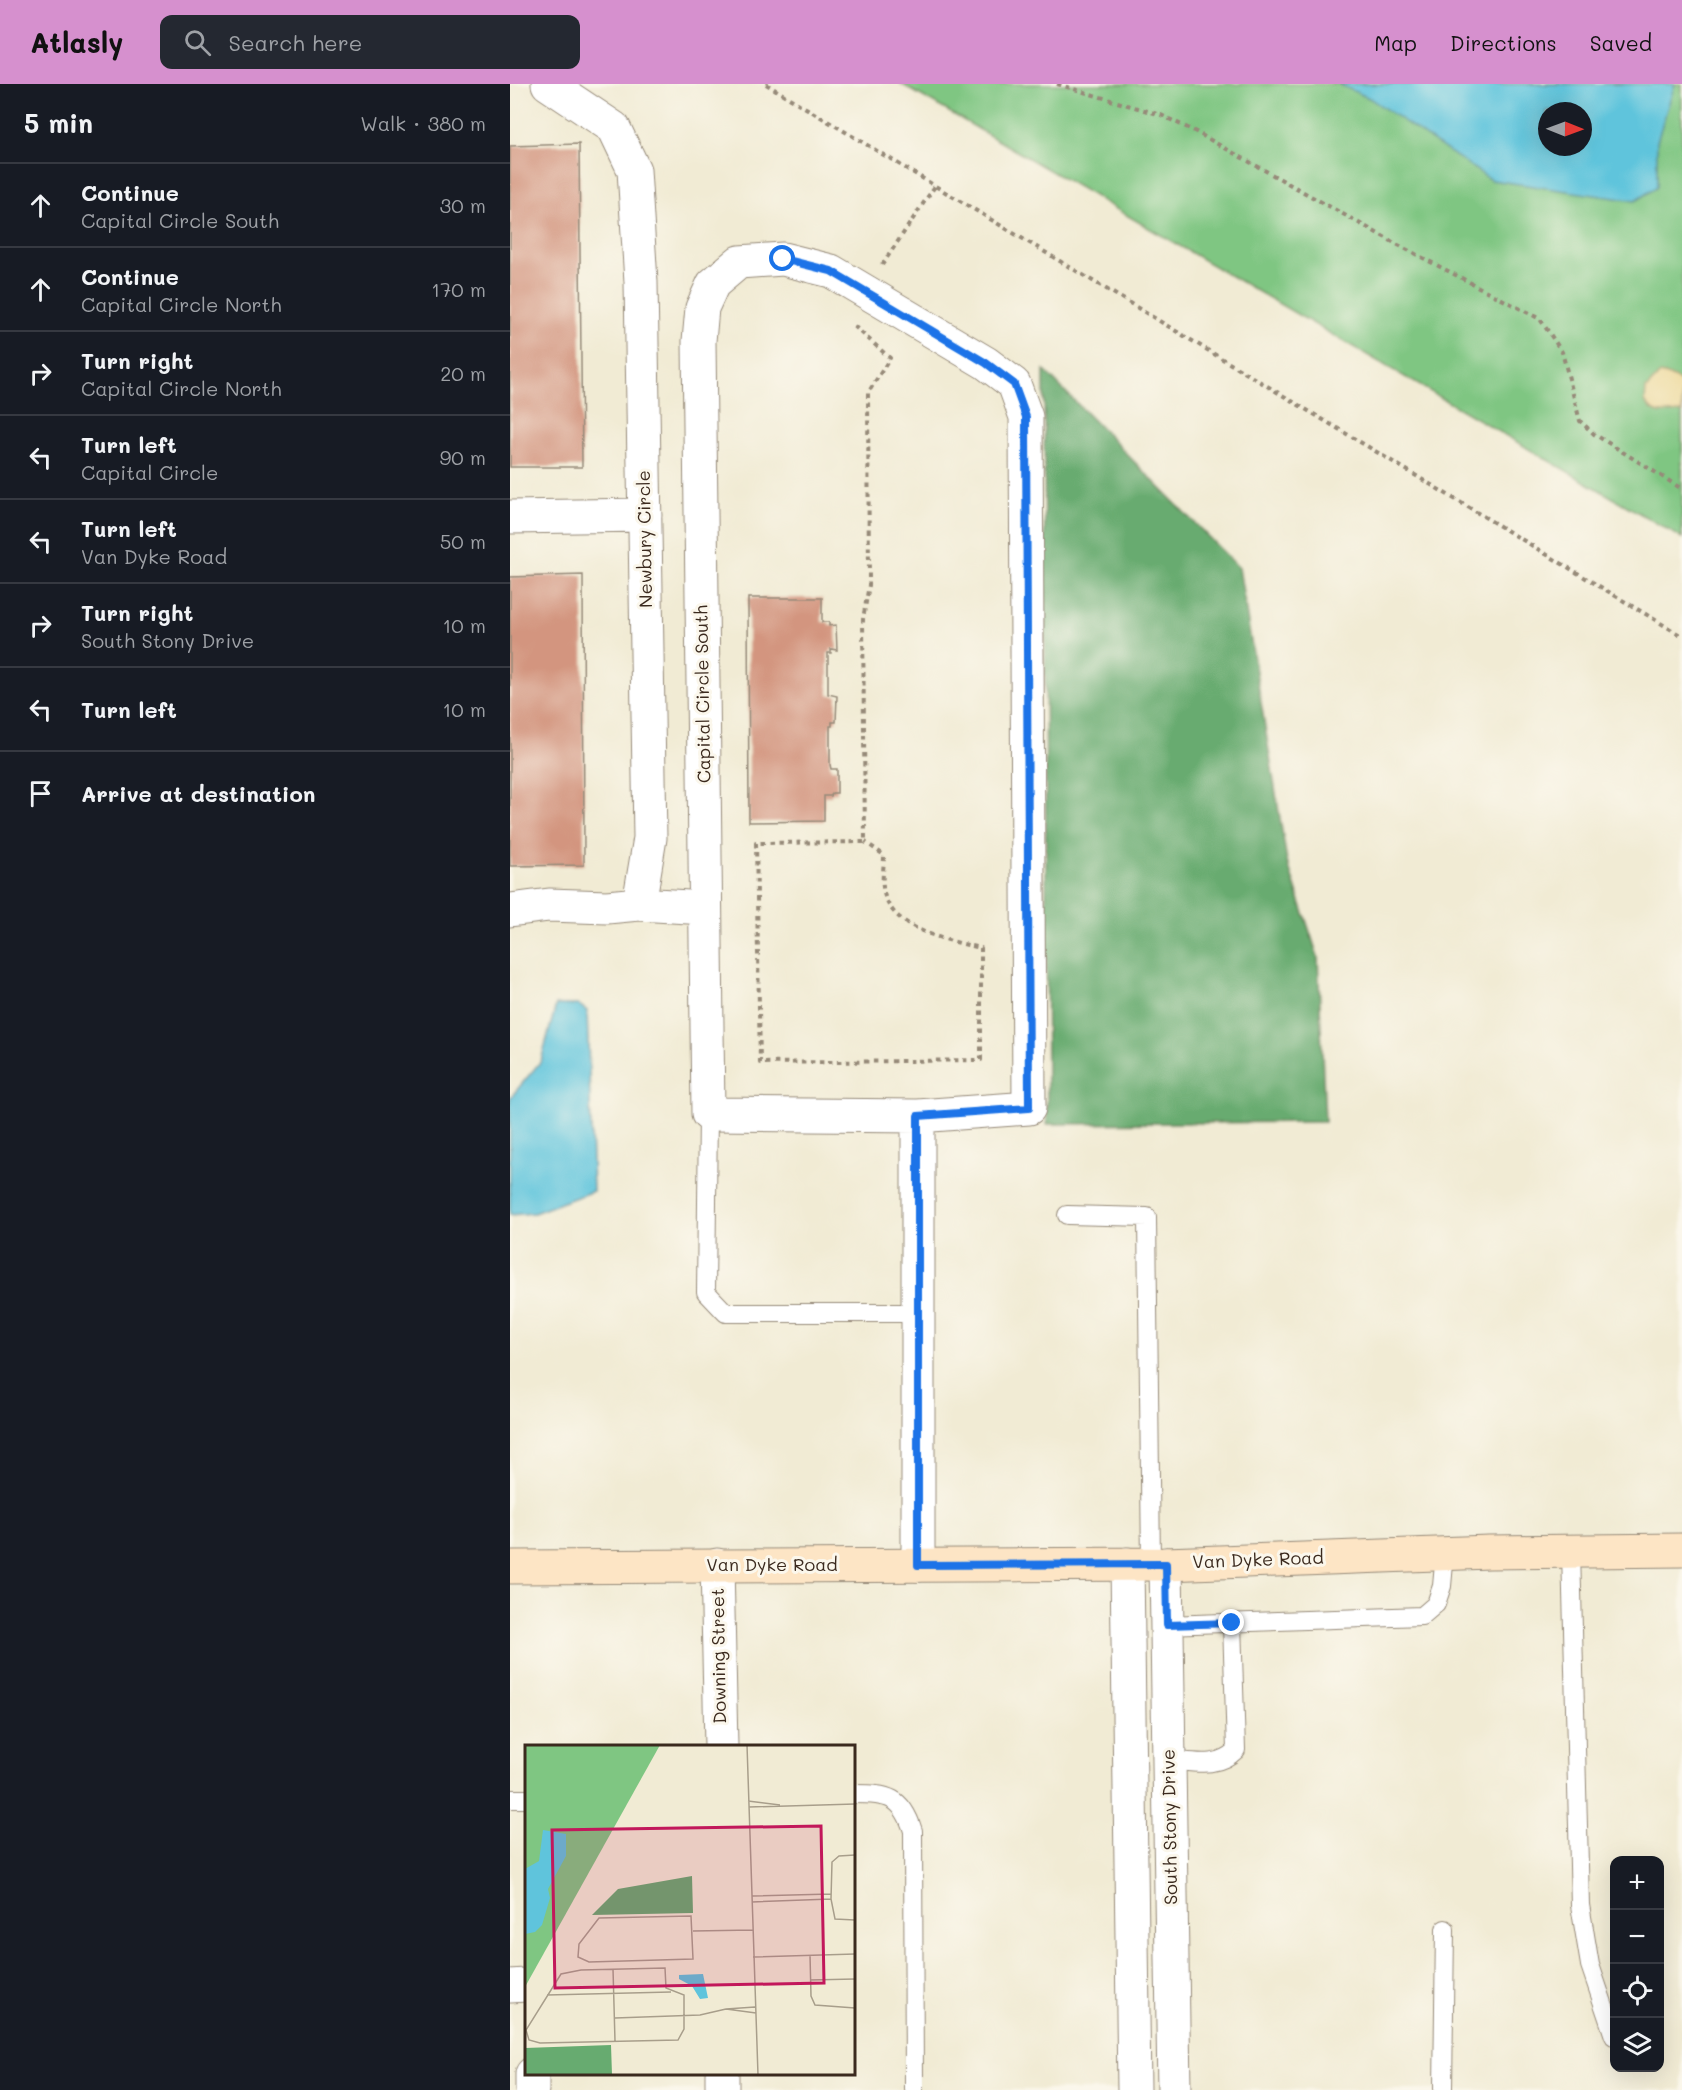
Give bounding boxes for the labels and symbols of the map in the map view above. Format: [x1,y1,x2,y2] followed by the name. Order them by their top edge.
[1538,102,1592,156] north arrow
[769,245,795,271] route start
[631,470,657,608] street label: Newbury Circle
[688,605,716,783] street label: Capital Circle South
[1192,1545,1324,1573] street label: Van Dyke Road
[706,1552,838,1576] street label: Van Dyke Road
[705,1588,731,1724] street label: Downing Street
[1218,1609,1244,1635] route end
[525,1745,855,2075] inset map
[1156,1749,1182,1905] street label: South Stony Drive

